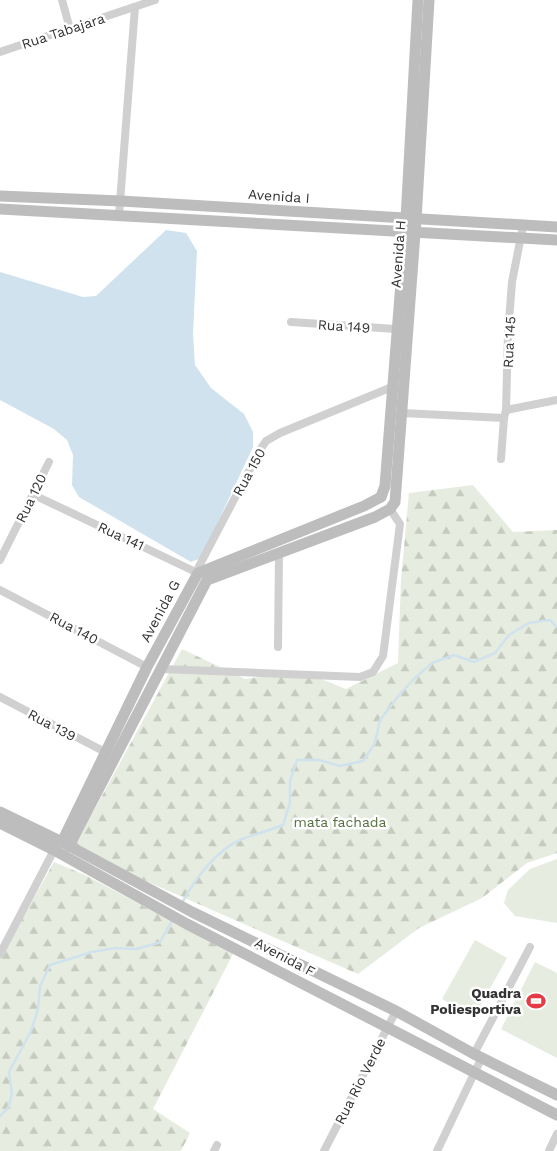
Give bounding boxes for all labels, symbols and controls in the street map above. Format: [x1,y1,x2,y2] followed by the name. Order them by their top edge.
[19,10,107,52] street label: Rua Tabajara
[248,186,310,206] street label: Avenida I
[388,220,408,288] street label: Avenida H
[317,316,371,336] street label: Rua 149
[500,316,518,368] street label: Rua 145
[229,445,269,499] street label: Rua 150
[12,471,50,525] street label: Rua 120
[95,518,147,554] street label: Rua 141
[137,577,183,645] street label: Avenida G
[47,609,101,647] street label: Rua 140
[25,706,79,744] street label: Rua 139
[293,814,387,830] park label: mata fachada
[252,934,318,980] street label: Avenida F
[430,985,522,1017] place label: Quadra Poliesportiva
[525,990,547,1012] sports icon: Quadra Poliesportiva
[331,1035,389,1127] street label: Rua Rio Verde

